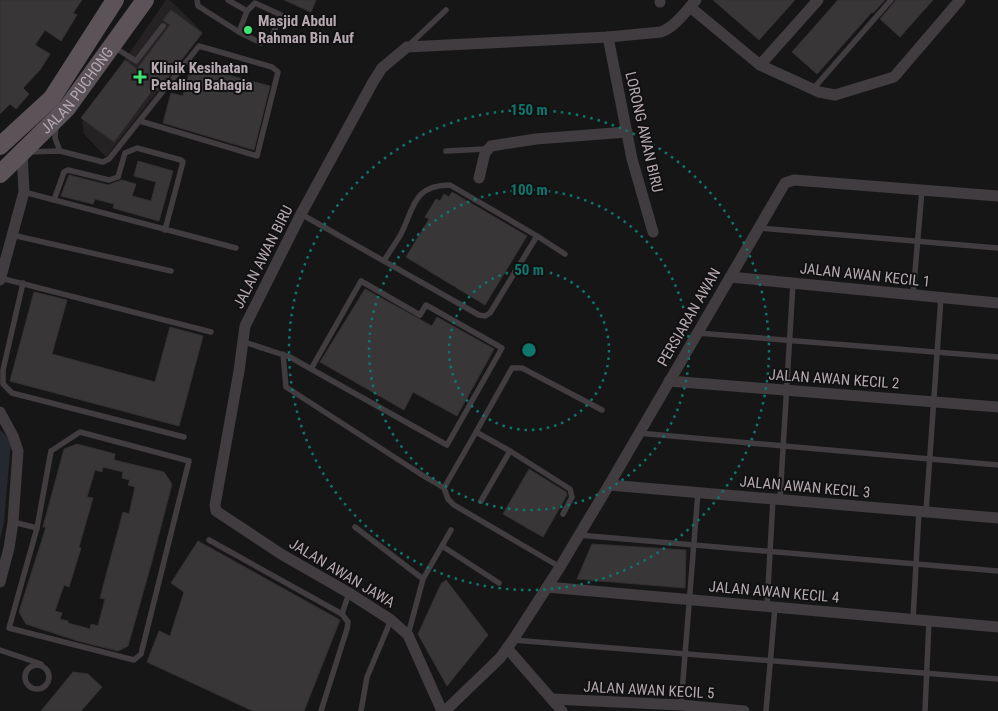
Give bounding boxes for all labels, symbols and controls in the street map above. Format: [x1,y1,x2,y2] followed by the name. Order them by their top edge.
[258,12,354,47] place label: Masjid Abdul Rahman Bin Auf
[242,24,254,36] marker: Masjid Abdul Rahman Bin Auf
[37,43,117,138] street label: JALAN PUCHONG
[151,59,253,94] place label: Klinik Kesihatan Petaling Bahagia
[133,70,147,84] marker: Klinik Kesihatan Petaling Bahagia
[621,70,667,194] street label: LORONG AWAN BIRU
[510,101,548,119] text: 150 m
[510,181,548,199] text: 100 m
[229,202,297,312] street label: JALAN AWAN BIRU
[799,259,931,291] street label: JALAN AWAN KECIL 1
[514,261,544,279] text: 50 m
[654,265,724,369] street label: PERSIARAN AWAN
[520,341,538,359] centre of rings
[768,365,900,393] street label: JALAN AWAN KECIL 2
[739,472,871,502] street label: JALAN AWAN KECIL 3
[286,534,398,612] street label: JALAN AWAN JAWA
[708,577,840,607] street label: JALAN AWAN KECIL 4
[583,678,715,702] street label: JALAN AWAN KECIL 5

